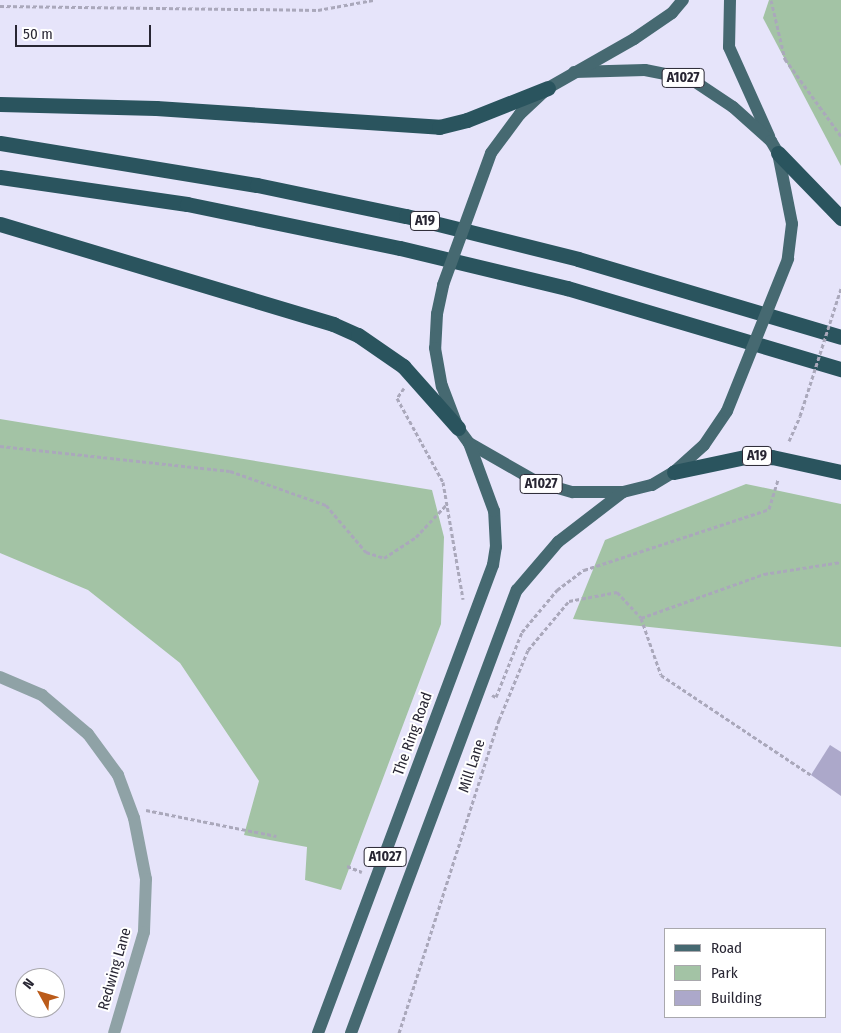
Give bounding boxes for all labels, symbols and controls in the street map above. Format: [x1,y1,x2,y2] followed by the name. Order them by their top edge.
[18,15,154,47] scale bar
[23,25,53,43] text: 50 m
[660,66,706,90] road number: A1027
[409,210,441,232] road number: A19
[741,444,773,468] road number: A19
[518,472,564,496] road number: A1027
[390,690,436,778] street label: The Ring Road
[455,737,489,795] street label: Mill Lane
[362,846,408,869] road number: A1027
[95,926,135,1012] street label: Redwing Lane
[664,928,826,1018] legend
[711,939,742,957] text: Road
[711,964,738,982] text: Park
[15,968,65,1018] north arrow
[19,975,38,992] text: N
[711,989,762,1007] text: Building

